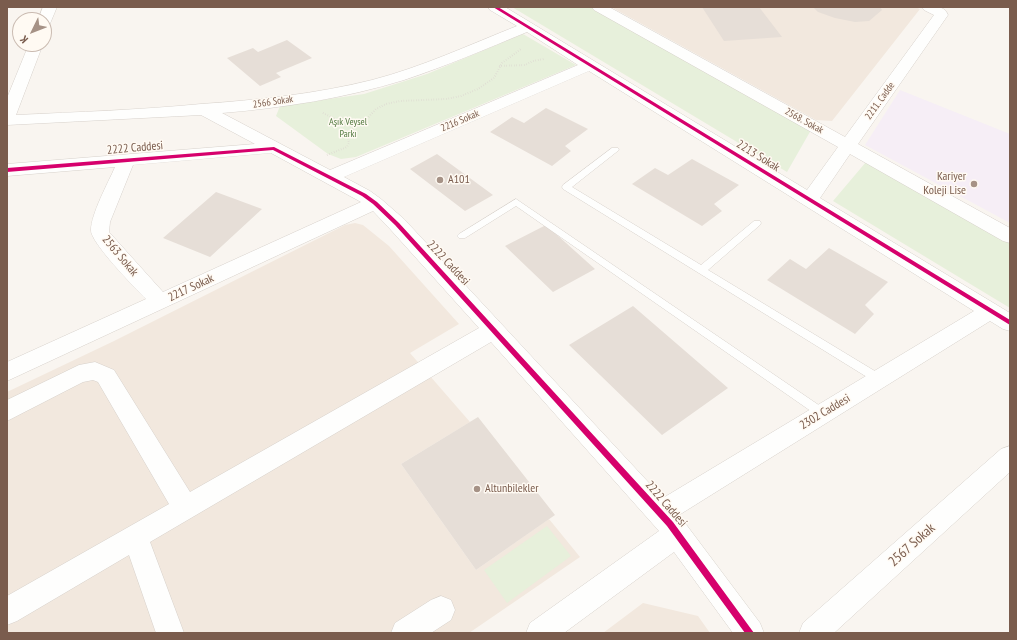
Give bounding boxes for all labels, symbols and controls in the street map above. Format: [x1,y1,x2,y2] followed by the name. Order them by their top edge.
[12,12,52,52] north arrow
[17,33,31,46] text: K
[862,80,898,122] street label: 2211. Cadde
[252,93,294,111] street label: 2566 Sokak
[783,106,825,136] street label: 2568. Sokak
[439,108,481,134] street label: 2216 Sokak
[329,116,367,140] park label: Aşık Veysel Parkı
[734,137,782,175] street label: 2213 Sokak
[106,138,164,158] street label: 2222 Caddesi
[923,170,966,198] place label: Kariyer Koleji Lise
[448,173,470,187] place label: A101
[435,175,445,185] marker: A101
[969,179,979,189] marker: Kariyer Koleji Lise
[99,233,141,279] street label: 2563 Sokak
[424,238,472,288] street label: 2222 Caddesi
[166,271,216,305] street label: 2217 Sokak
[797,391,853,433] street label: 2302 Caddesi
[642,478,690,530] street label: 2222 Caddesi
[485,482,539,496] place label: Altunbilekler
[472,484,482,494] marker: Altunbilekler
[885,520,939,570] street label: 2567 Sokak

